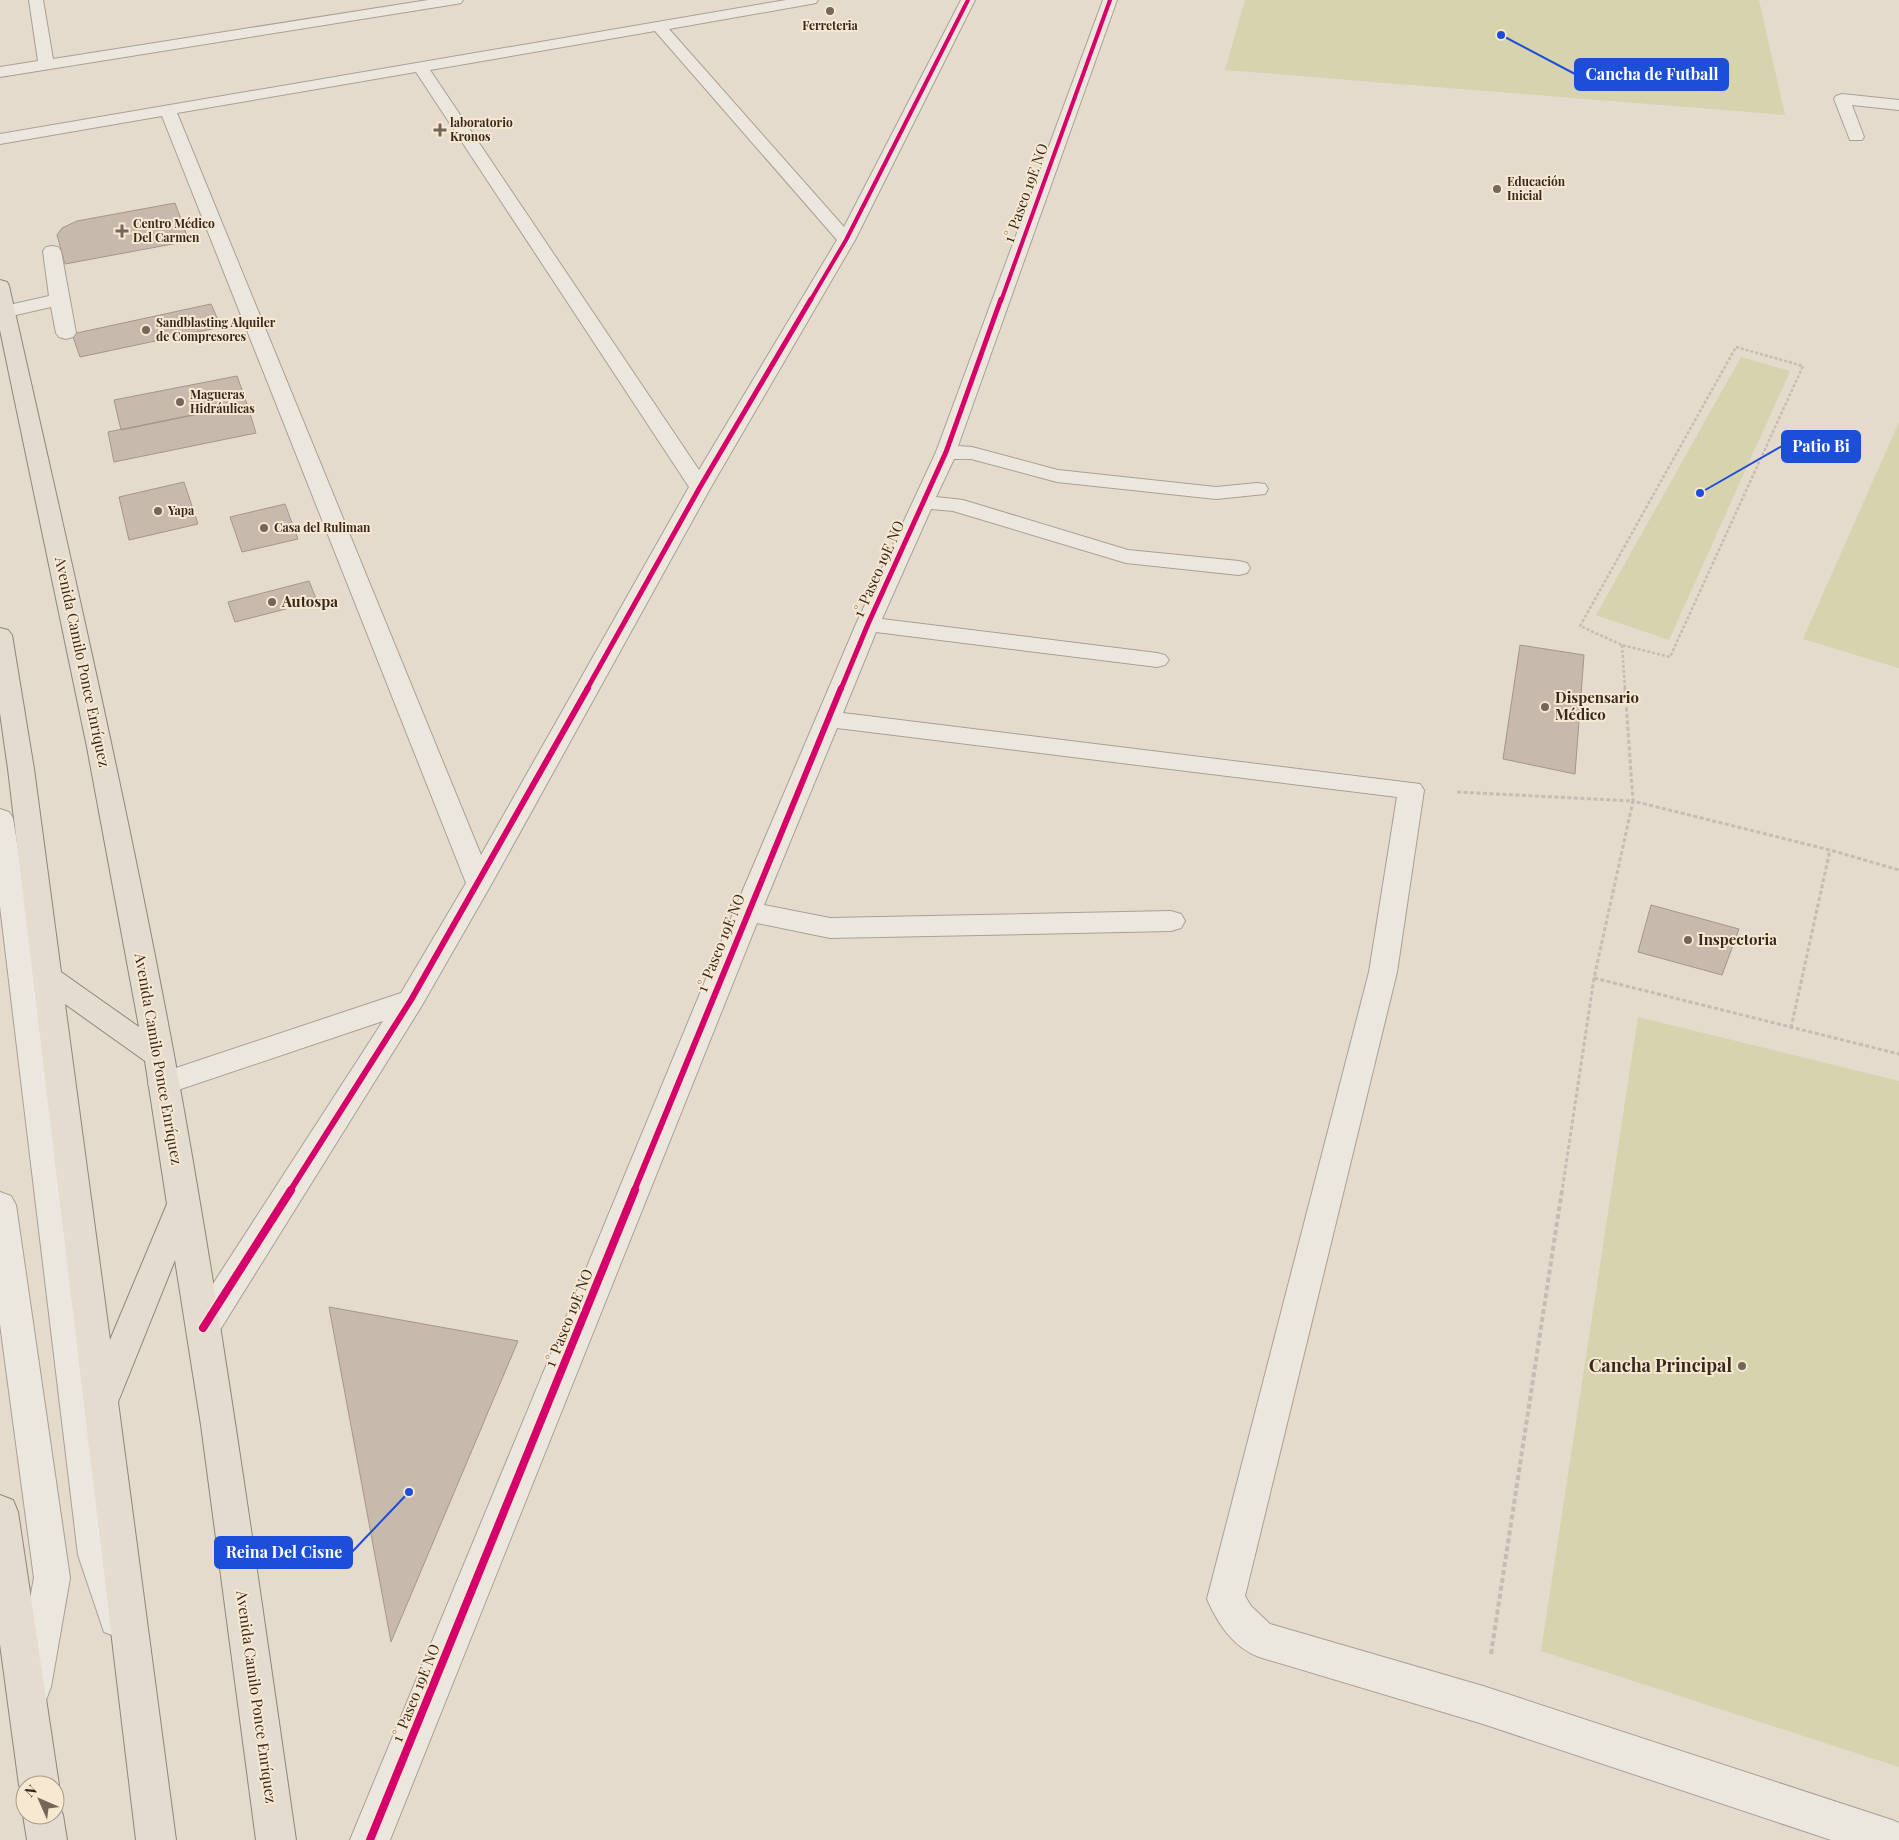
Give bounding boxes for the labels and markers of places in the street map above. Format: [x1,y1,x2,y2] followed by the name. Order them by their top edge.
[824,5,836,17] marker: Ferreteria
[802,17,859,33] place label: Ferreteria
[1575,59,1728,90] callout: Cancha de Futball
[450,114,513,144] place label: laboratorio Kronos
[434,124,446,136] marker: laboratorio Kronos
[1507,173,1566,203] place label: Educación Inicial
[1491,183,1503,195] marker: Educación Inicial
[133,215,215,245] place label: Centro Médico Del Carmen
[115,224,129,238] marker: Centro Médico Del Carmen
[156,314,276,344] place label: Sandblasting Alquiler de Compresores
[140,324,152,336] marker: Sandblasting Alquiler de Compresores
[190,386,255,416] place label: Magueras Hidráulicas
[174,396,186,408] marker: Magueras Hidráulicas
[1782,431,1860,462] callout: Patio Bi
[167,502,195,518] place label: Yapa
[152,505,164,517] marker: Yapa
[274,519,371,535] place label: Casa del Ruliman
[258,522,270,534] marker: Casa del Ruliman
[281,591,338,611] place label: Autospa
[266,596,278,608] marker: Autospa
[1555,687,1639,724] place label: Dispensario Médico
[1539,701,1551,713] marker: Dispensario Médico
[1698,929,1777,949] place label: Inspectoria
[1682,934,1694,946] marker: Inspectoria
[1589,1353,1732,1377] place label: Cancha Principal
[1736,1360,1748,1372] marker: Cancha Principal
[215,1537,352,1568] callout: Reina Del Cisne

